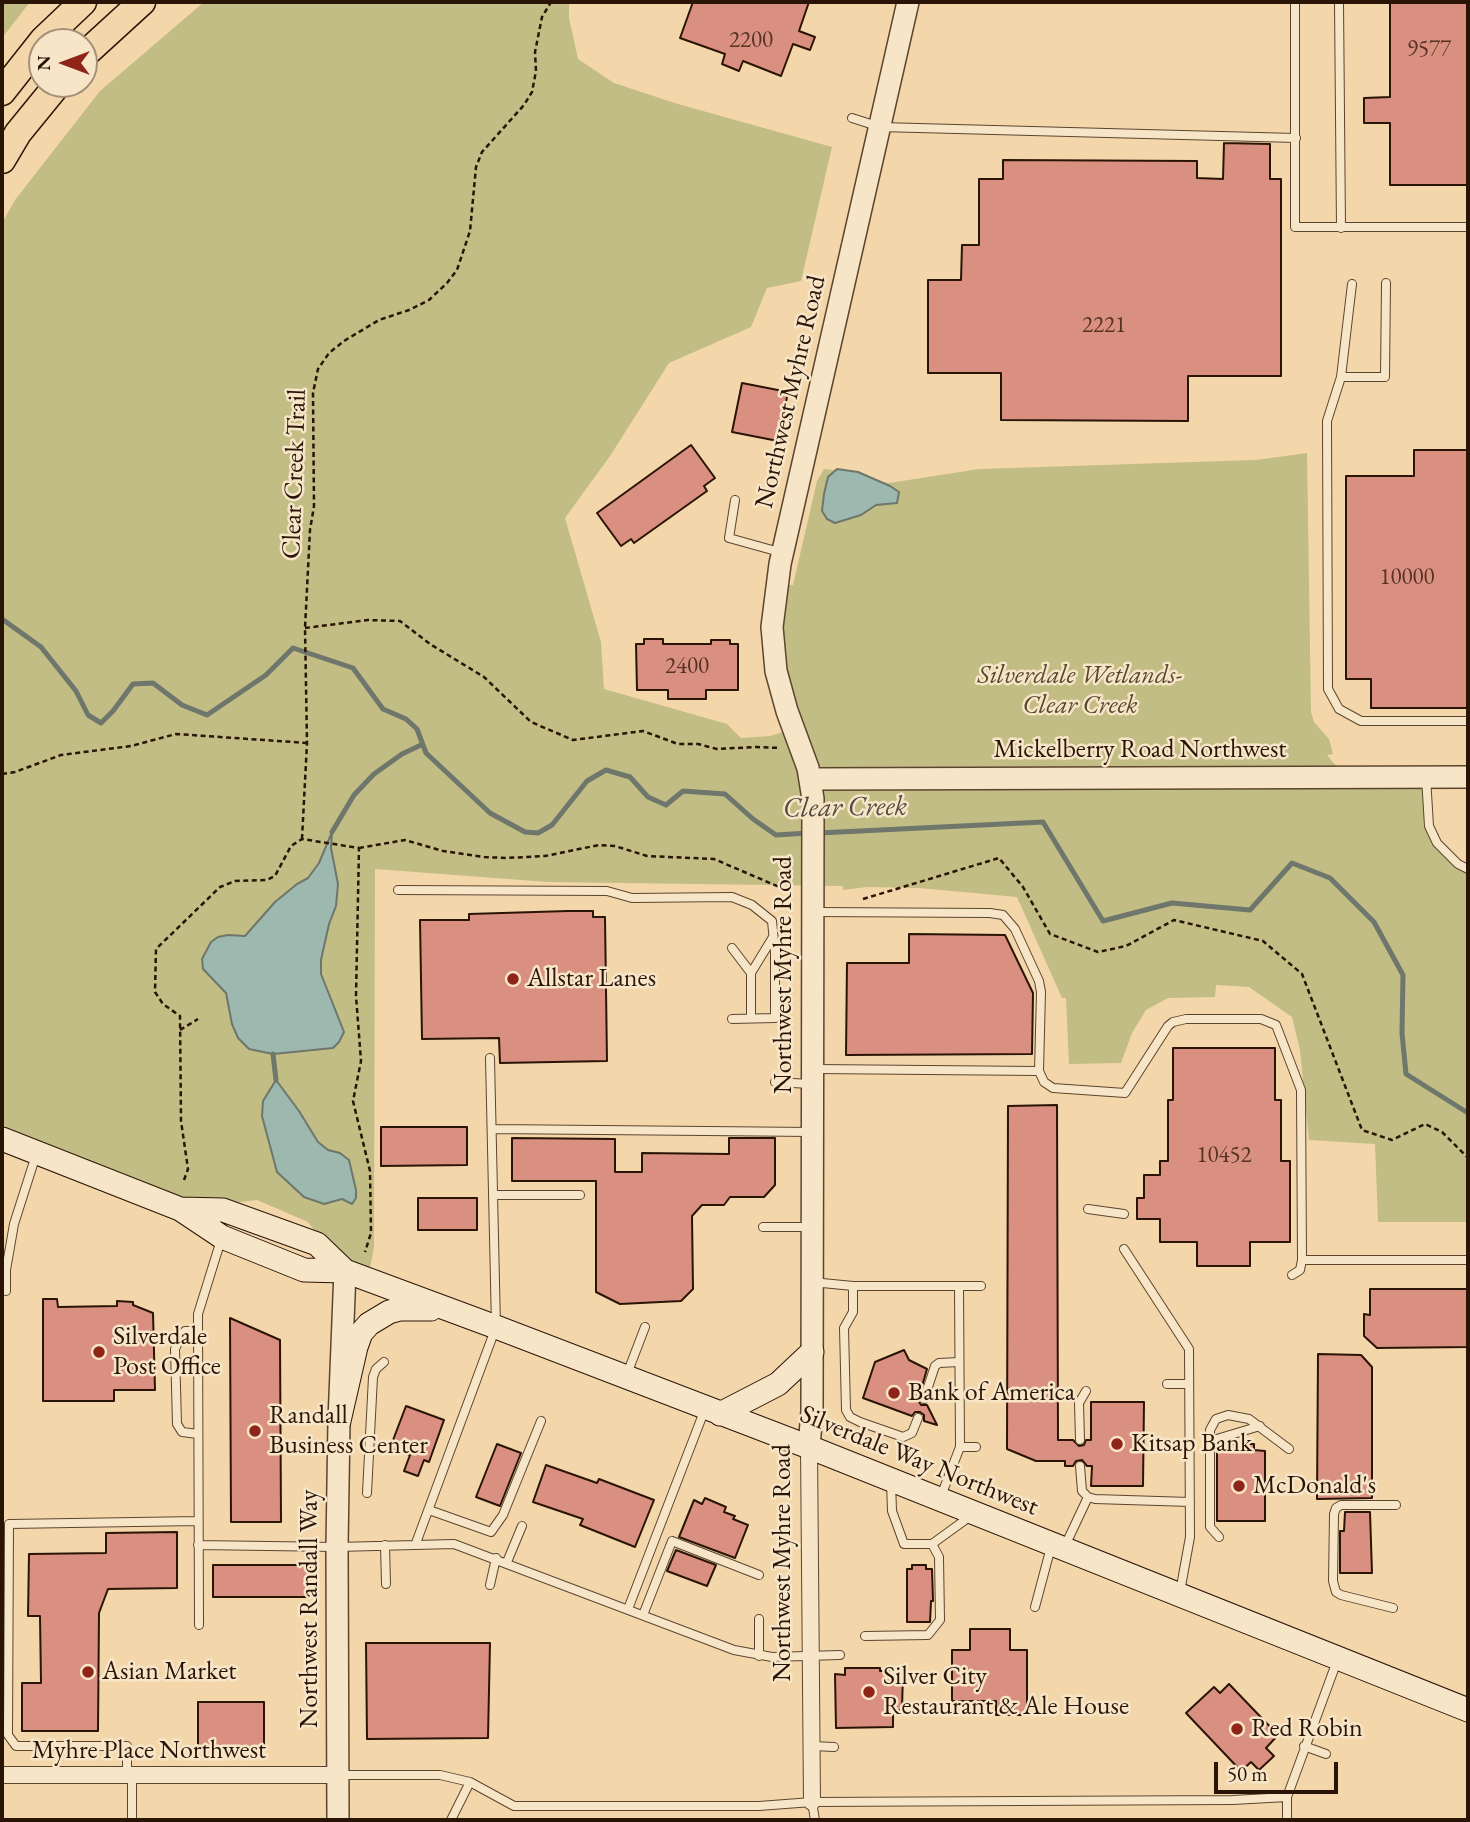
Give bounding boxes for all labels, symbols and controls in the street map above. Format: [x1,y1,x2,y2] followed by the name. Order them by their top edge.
[729,27,773,55] house number: 2200
[28,28,98,98] north arrow
[1407,36,1451,64] house number: 9577
[31,55,56,71] text: N
[749,273,833,511] street label: Northwest Myhre Road
[1082,312,1126,340] house number: 2221
[276,388,314,560] street label: Clear Creek Trail
[1379,564,1435,592] house number: 10000
[665,653,709,681] house number: 2400
[978,660,1182,722] park label: Silverdale Wetlands- Clear Creek
[994,734,1286,766] street label: Mickelberry Road Northwest
[783,790,907,826] water label: Clear Creek
[768,856,800,1094] street label: Northwest Myhre Road
[527,963,656,995] place label: Allstar Lanes
[505,971,521,987] marker: Allstar Lanes
[1196,1142,1252,1170] house number: 10452
[113,1321,221,1382] place label: Silverdale Post Office
[91,1344,107,1360] marker: Silverdale Post Office
[908,1377,1075,1409] place label: Bank of America
[886,1385,902,1401] marker: Bank of America
[795,1399,1043,1523] street label: Silverdale Way Northwest
[269,1400,428,1462] place label: Randall Business Center
[247,1423,263,1439] marker: Randall Business Center
[1131,1428,1252,1460] place label: Kitsap Bank
[1109,1436,1125,1452] marker: Kitsap Bank
[767,1444,799,1682] street label: Northwest Myhre Road
[1253,1470,1376,1502] place label: McDonald's
[1231,1478,1247,1494] marker: McDonald's
[294,1490,326,1728] street label: Northwest Randall Way
[102,1656,237,1688] place label: Asian Market
[883,1661,1129,1722] place label: Silver City Restaurant & Ale House
[80,1664,96,1680] marker: Asian Market
[861,1684,877,1700] marker: Silver City Restaurant & Ale House
[1251,1713,1363,1745] place label: Red Robin
[1229,1721,1245,1737] marker: Red Robin
[32,1735,266,1767] street label: Myhre Place Northwest
[1218,1748,1342,1792] scale bar
[1227,1760,1268,1787] text: 50 m

